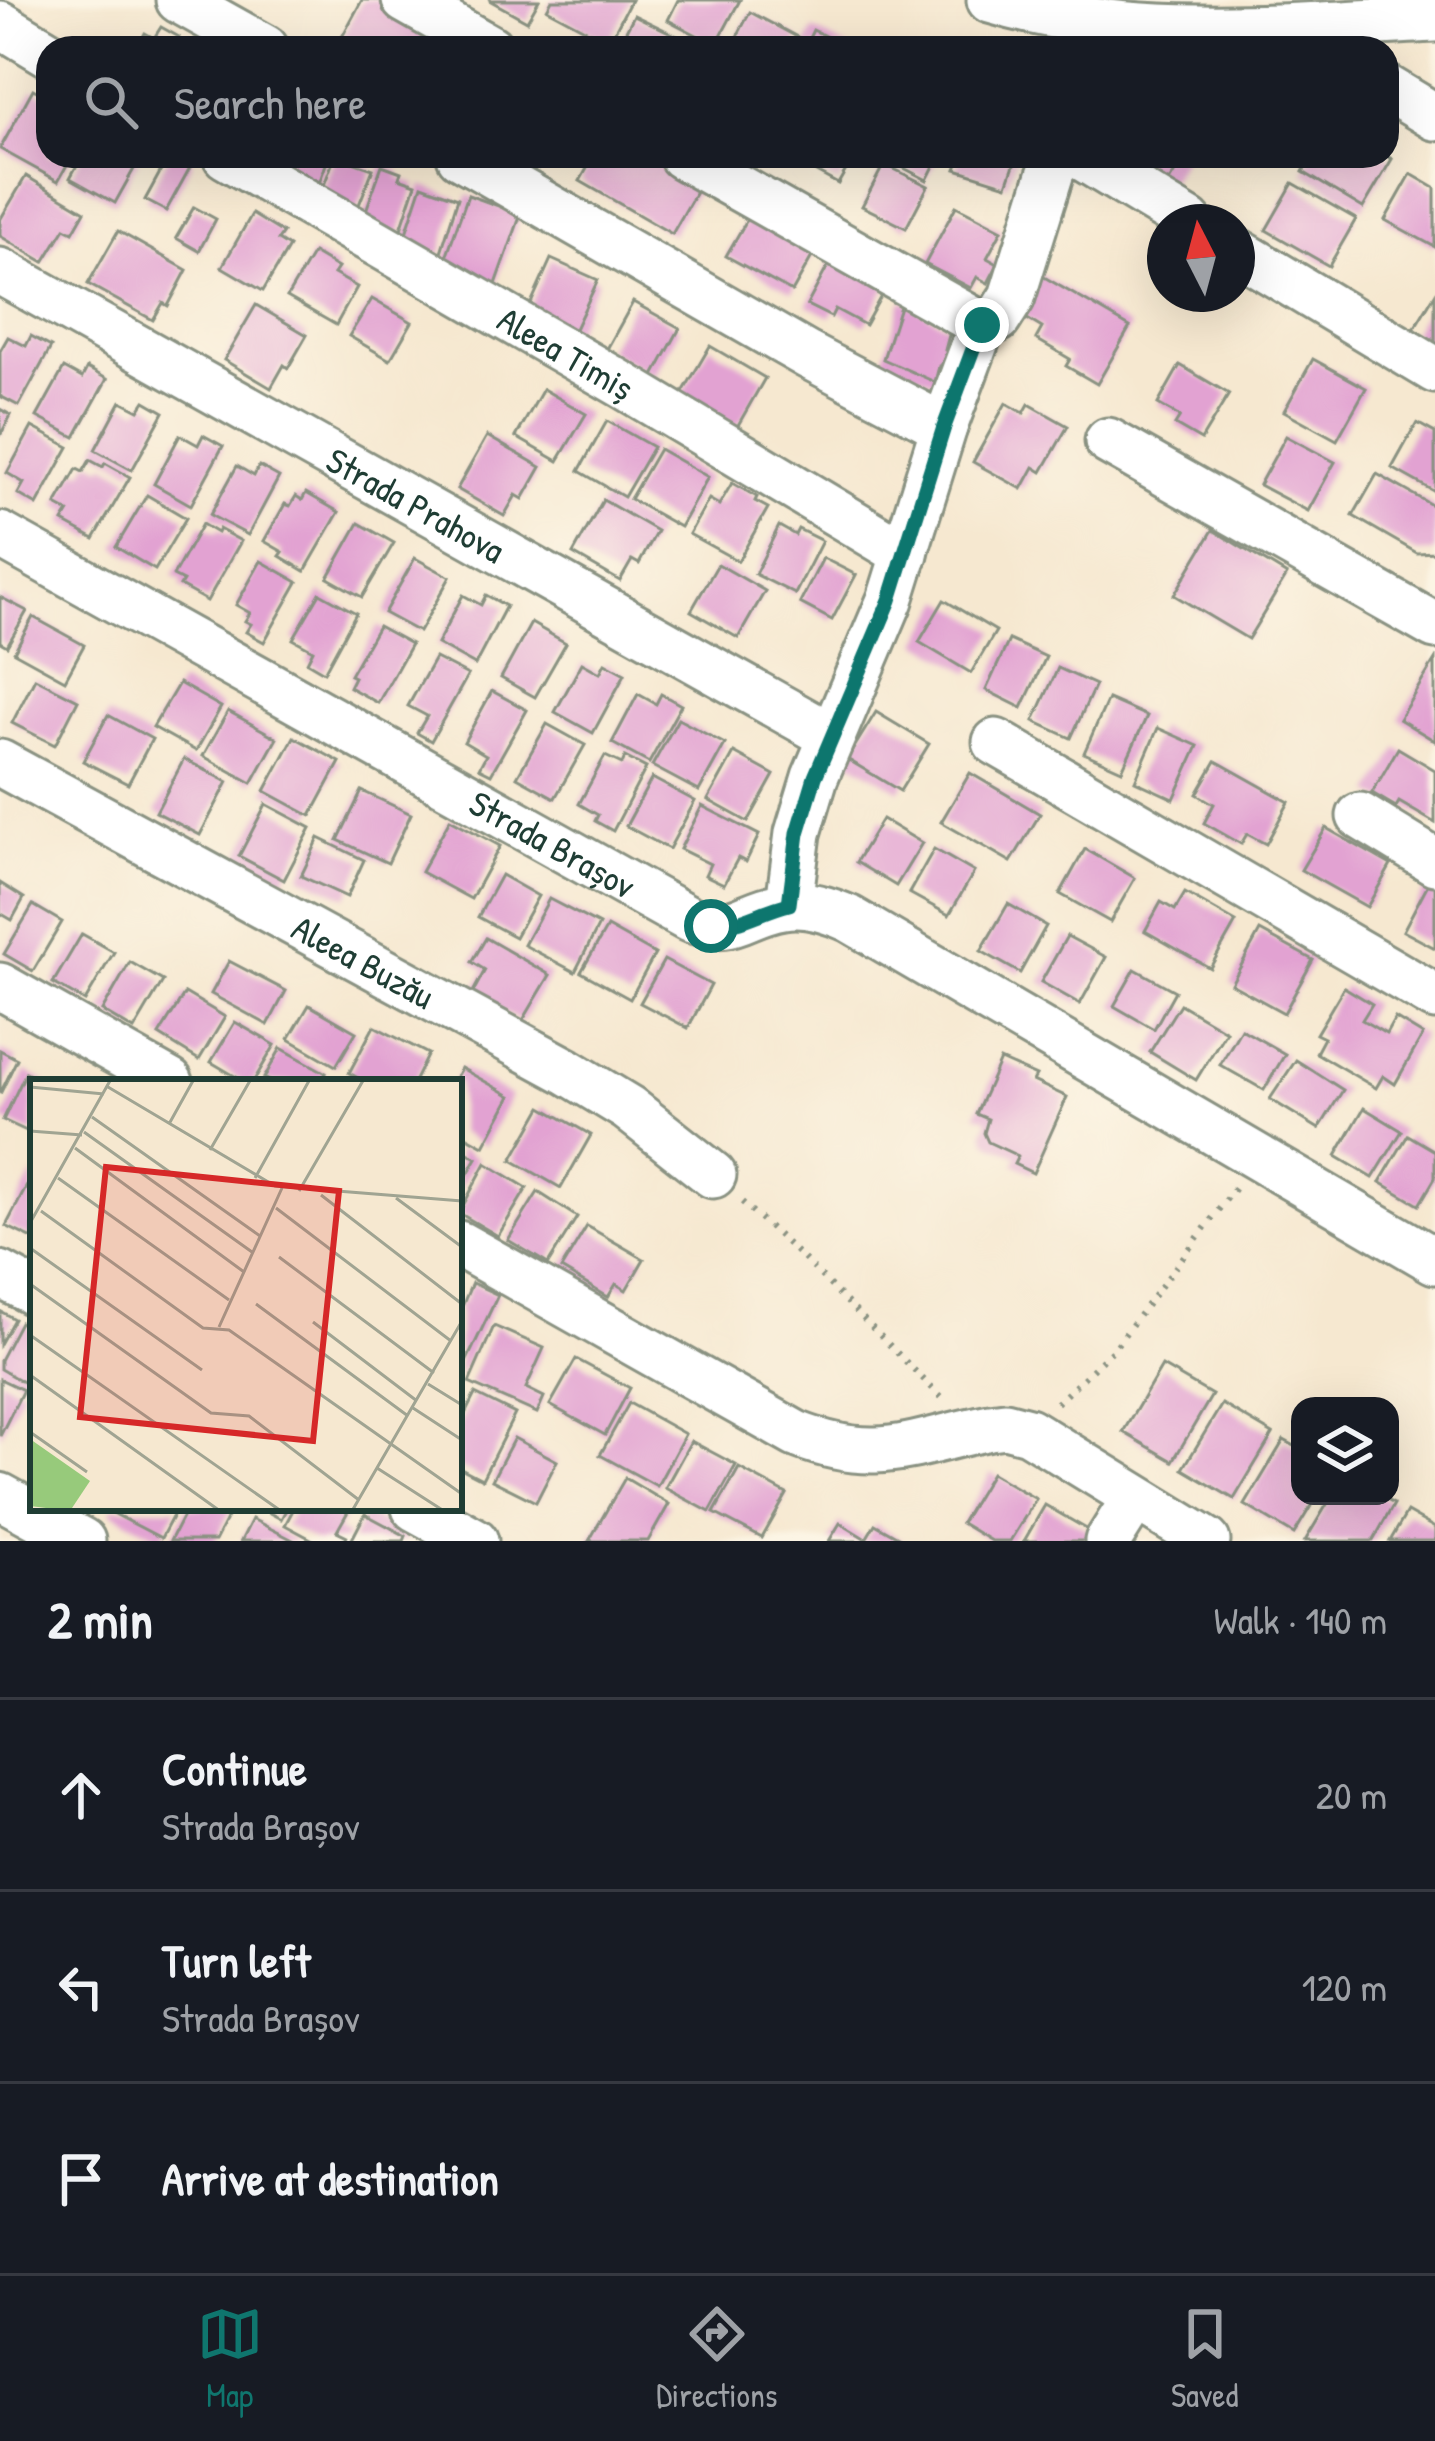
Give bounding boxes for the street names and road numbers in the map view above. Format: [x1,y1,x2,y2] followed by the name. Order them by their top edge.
[489,294,644,411] street label: Aleea Timiș
[318,434,514,573] street label: Strada Prahova
[461,777,645,909] street label: Strada Brașov
[284,902,444,1019] street label: Aleea Buzău

